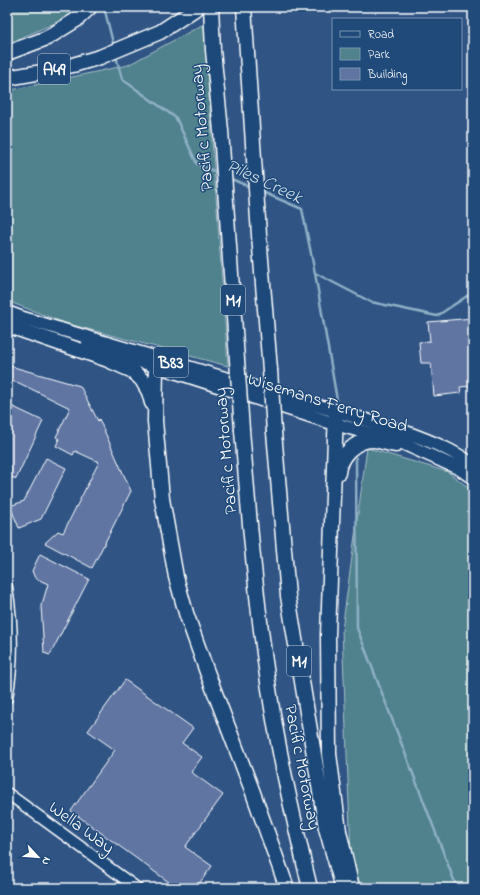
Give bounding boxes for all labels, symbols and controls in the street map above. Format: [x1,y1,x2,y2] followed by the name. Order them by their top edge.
[332,18,462,90] legend
[368,26,394,44] text: Road
[368,46,390,64] text: Park
[38,54,70,84] road number: A49
[184,63,221,192] street label: Pacific Motorway
[367,66,407,85] text: Building
[221,153,307,212] water label: Piles Creek
[221,285,245,315] road number: M1
[154,347,188,377] road number: B83
[244,367,411,441] street label: Wisemans Ferry Road
[208,386,245,515] street label: Pacific Motorway
[287,646,311,676] road number: M1
[276,702,326,832] street label: Pacific Motorway
[42,796,119,861] street label: Wella Way
[18,837,58,877] north arrow
[37,854,55,868] text: N

